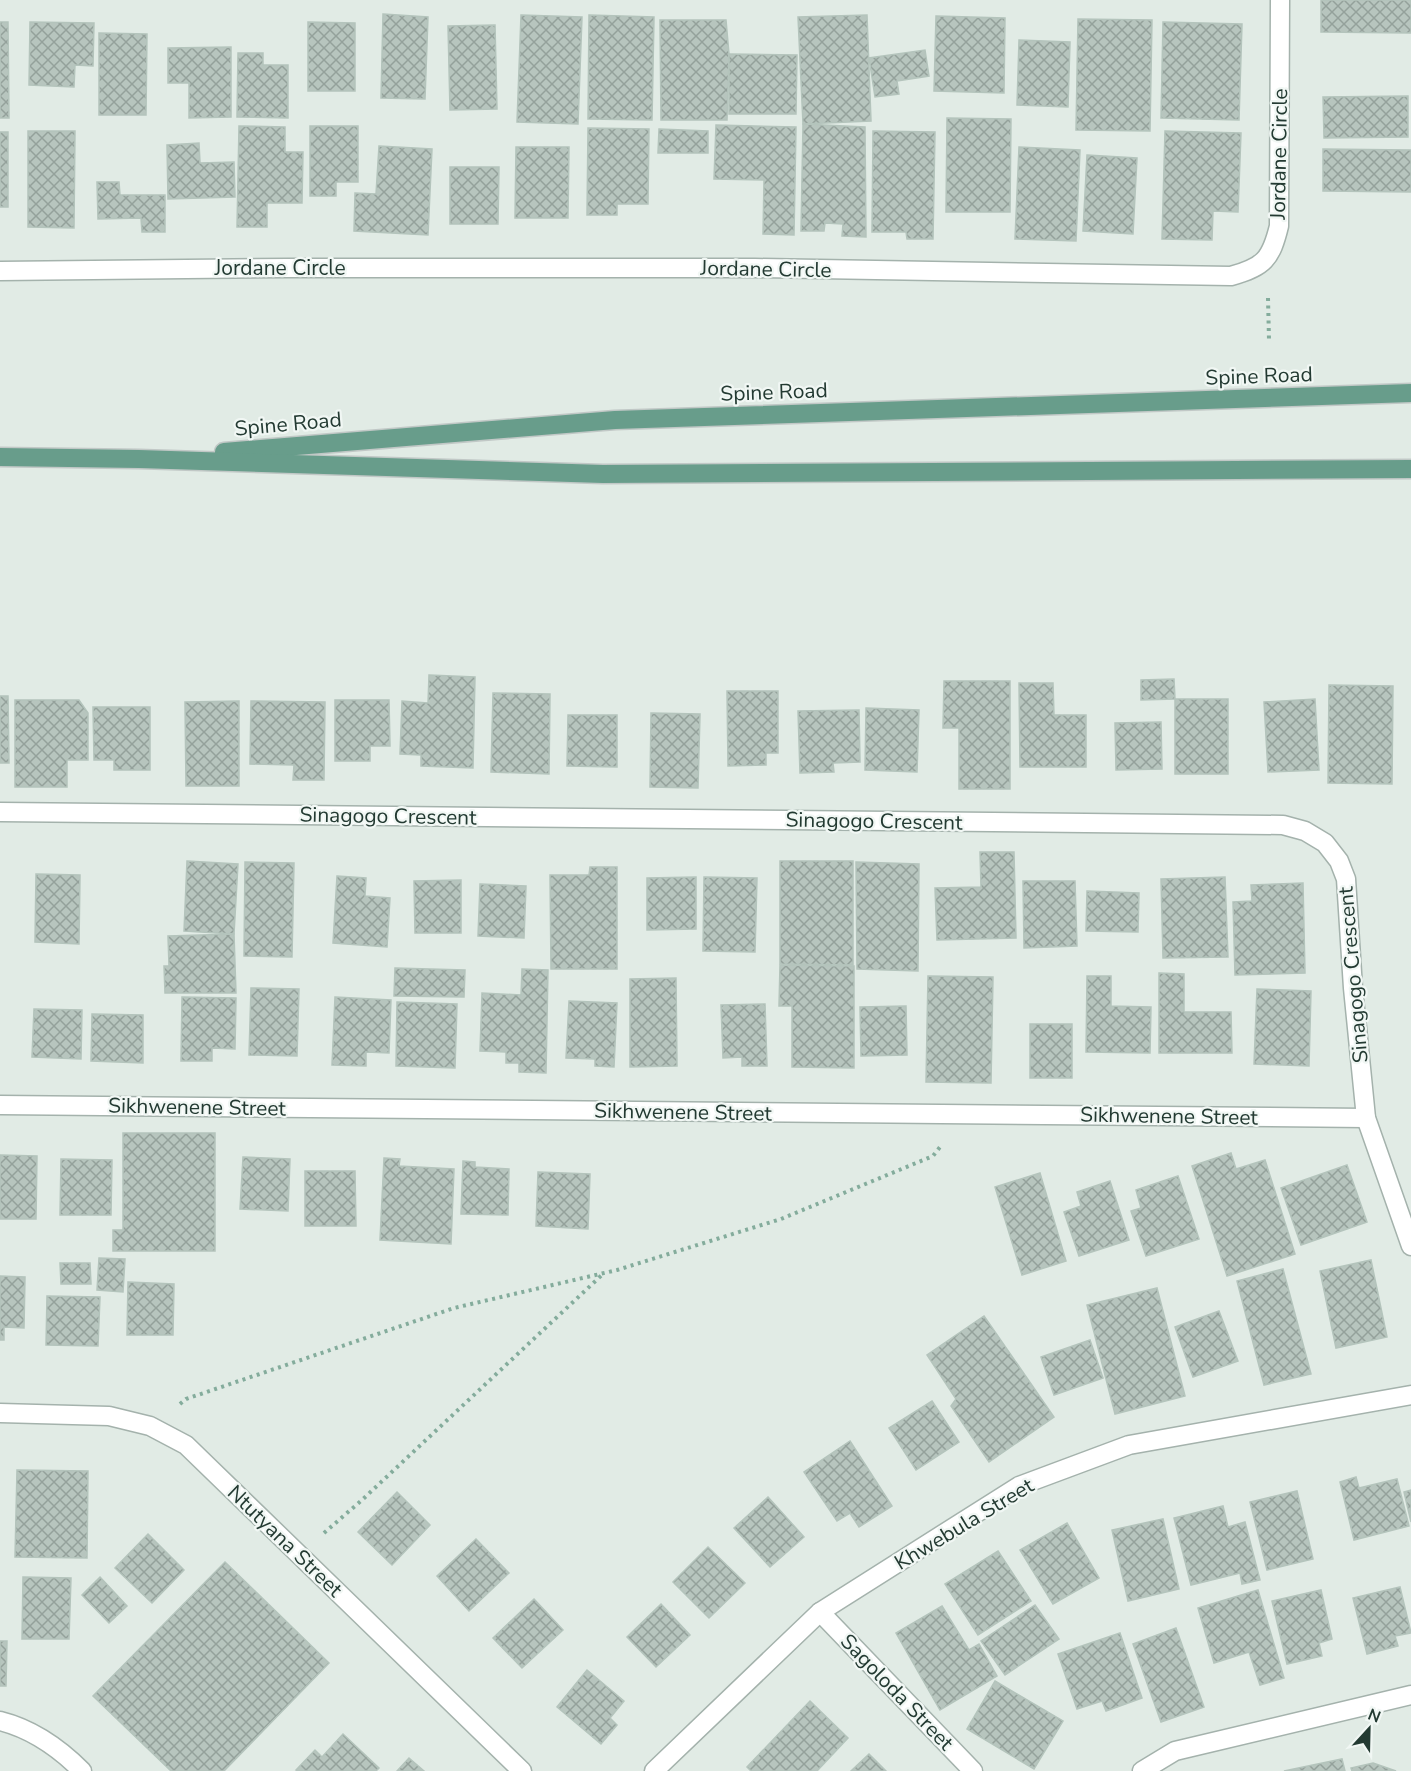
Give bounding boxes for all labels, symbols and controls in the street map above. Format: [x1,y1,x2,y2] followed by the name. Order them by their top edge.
[1264,88,1294,221] street label: Jordane Circle
[213,254,346,282] street label: Jordane Circle
[699,254,832,284] street label: Jordane Circle
[1205,360,1313,392] street label: Spine Road
[720,376,828,408] street label: Spine Road
[233,405,343,443] street label: Spine Road
[299,800,477,832] street label: Sinagogo Crescent
[785,805,963,837] street label: Sinagogo Crescent
[1331,885,1375,1064] street label: Sinagogo Crescent
[108,1091,287,1123] street label: Sikhwenene Street
[594,1096,773,1128] street label: Sikhwenene Street
[1080,1100,1259,1132] street label: Sikhwenene Street
[889,1471,1039,1577] street label: Khwebula Street
[221,1479,349,1603] street label: Ntutyana Street
[834,1628,960,1757] street label: Sagoloda Street
[1339,1699,1399,1759] north arrow
[1365,1704,1384,1728] text: N

